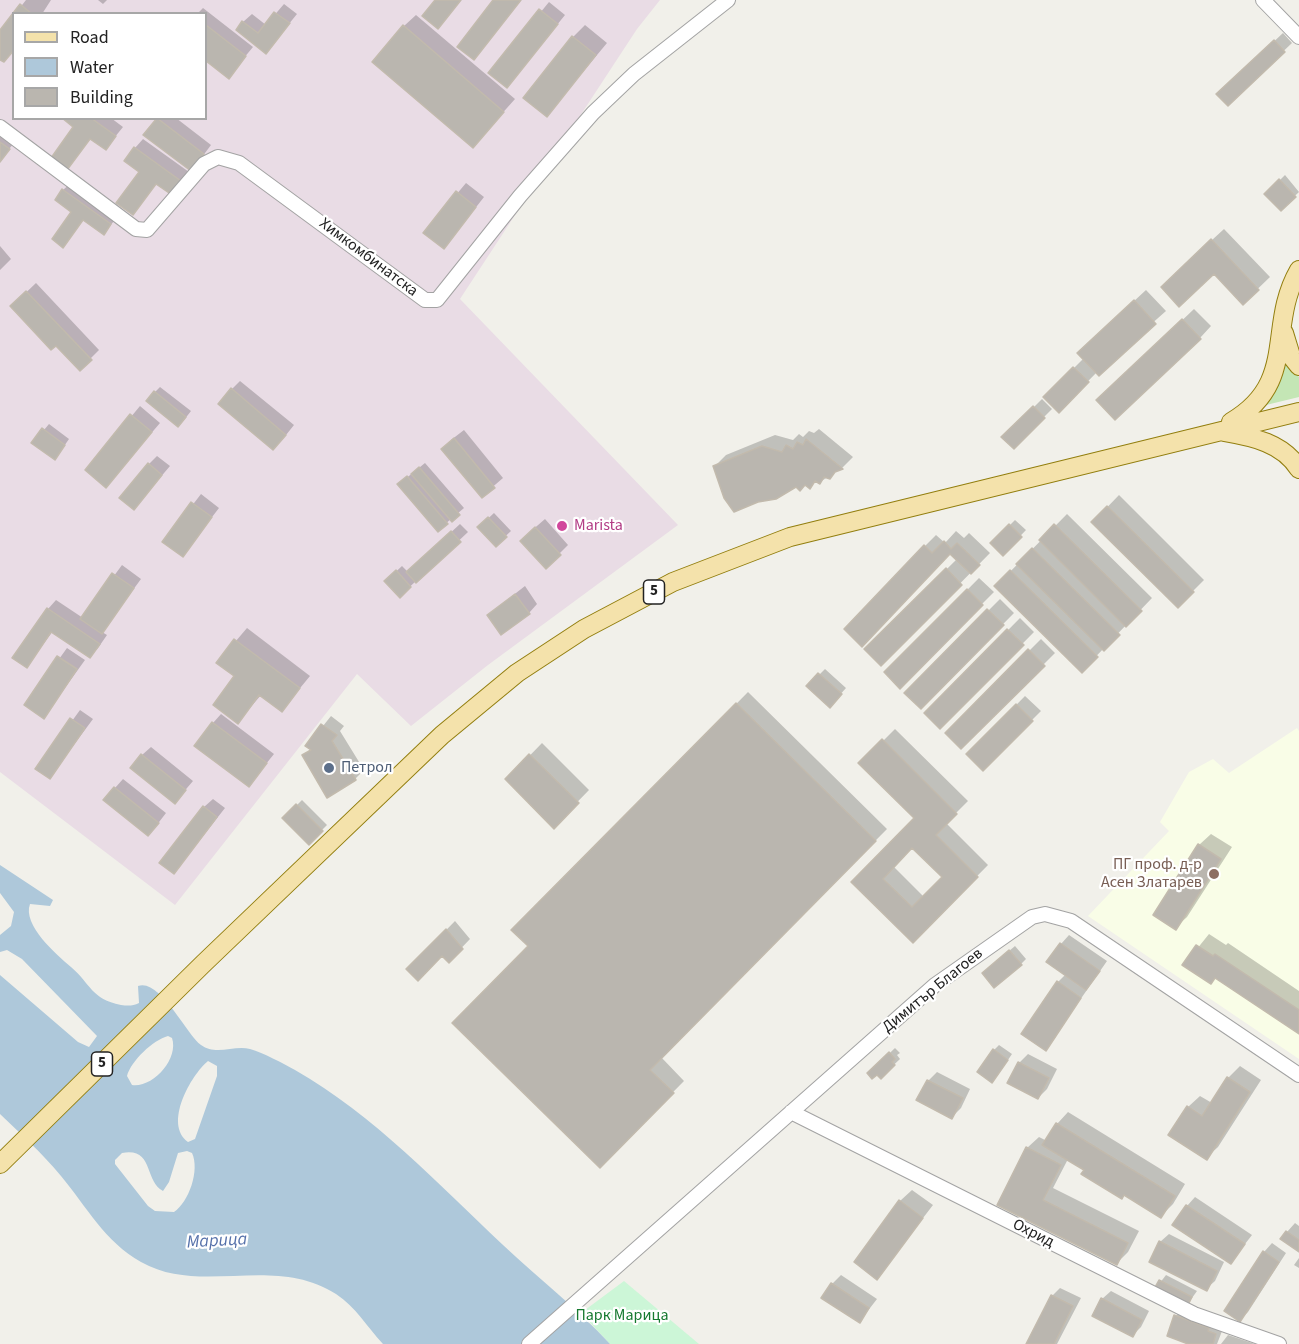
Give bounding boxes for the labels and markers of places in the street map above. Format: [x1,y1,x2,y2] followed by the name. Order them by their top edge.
[574,516,623,536] place label: Marista
[555,519,569,533] marker: Marista
[341,758,393,778] place label: Петрол
[322,761,336,775] marker: Петрол
[1101,855,1202,893] place label: ПГ проф. д-р Асен Златарев
[1207,867,1221,881] marker: ПГ проф. д-р Асен Златарев

